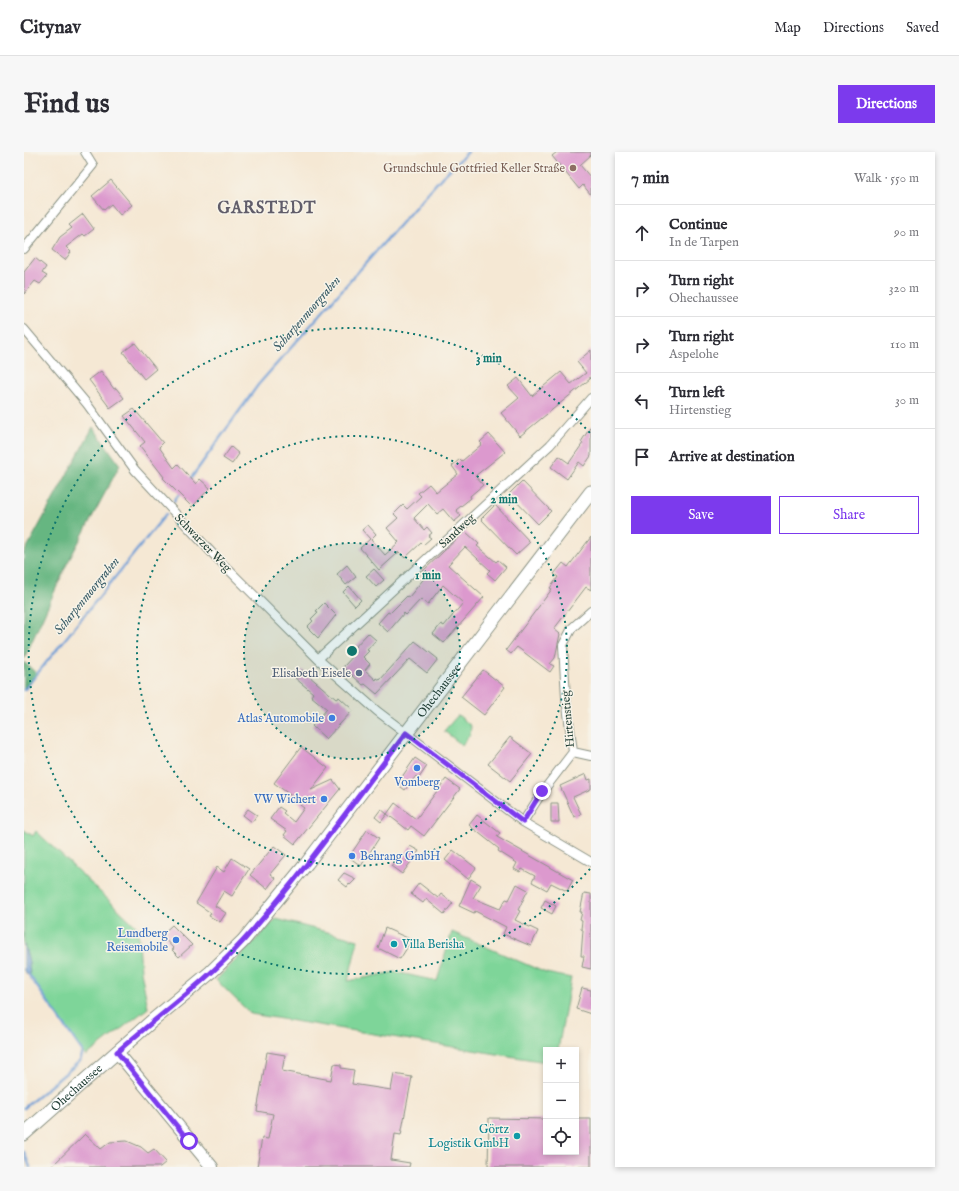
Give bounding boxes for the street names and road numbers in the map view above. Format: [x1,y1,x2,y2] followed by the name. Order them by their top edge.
[171,510,235,576] street label: Schwarzer Weg
[436,510,479,551] street label: Sandweg
[413,660,465,721] street label: Ohechaussee
[558,689,578,748] street label: Hirtenstieg
[47,1060,106,1115] street label: Ohechaussee

